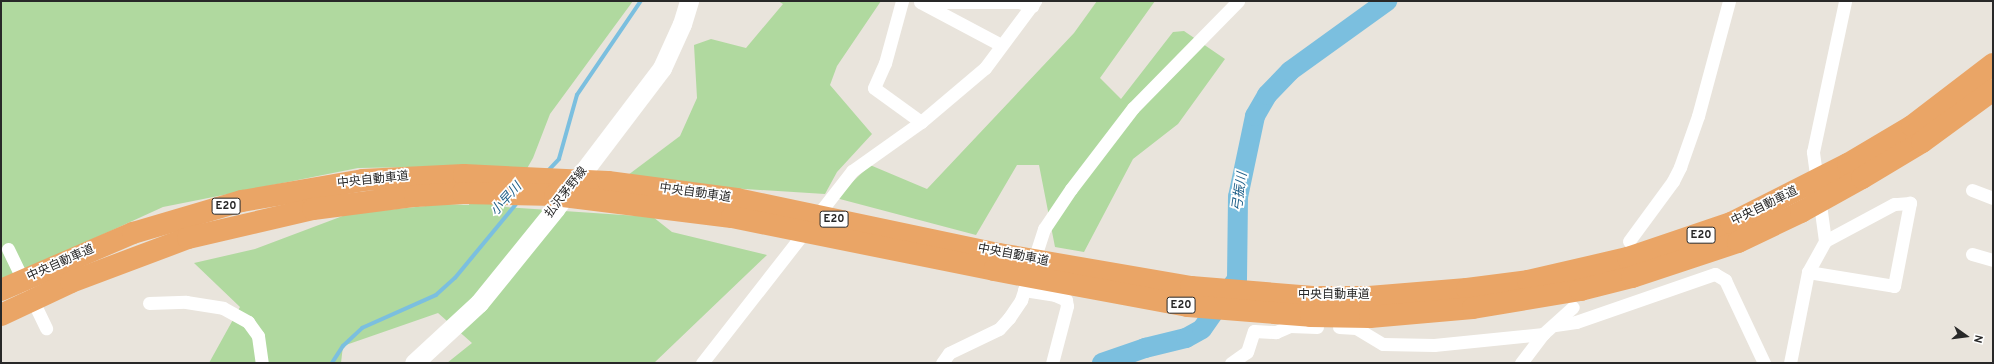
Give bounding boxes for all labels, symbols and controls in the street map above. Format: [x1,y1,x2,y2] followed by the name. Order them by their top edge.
[543,165,591,221] street label: 払沢茅野線
[336,170,410,192] street label: 中央自動車道
[1231,172,1251,212] water label: 弓振川
[488,180,526,220] water label: 小早川
[658,182,732,206] street label: 中央自動車道
[1729,185,1801,229] street label: 中央自動車道
[211,197,241,215] road number: E20
[819,210,849,228] road number: E20
[1686,226,1716,244] road number: E20
[976,242,1050,270] street label: 中央自動車道
[25,243,97,285] street label: 中央自動車道
[1298,289,1370,303] street label: 中央自動車道
[1166,296,1196,314] road number: E20
[1946,316,1986,356] north arrow
[1970,333,1985,344] text: N

